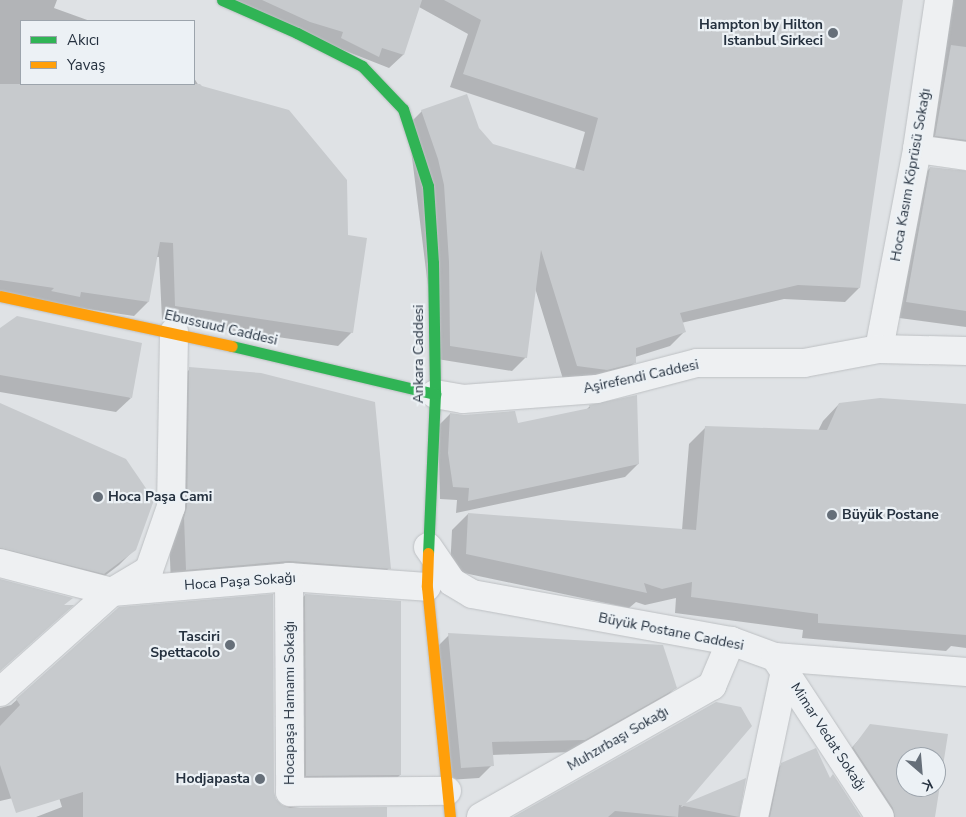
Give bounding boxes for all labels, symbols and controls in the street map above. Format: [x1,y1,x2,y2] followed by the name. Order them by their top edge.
[699,17,823,49] place label: Hampton by Hilton Istanbul Sirkeci
[20,20,195,85] legend
[827,27,839,39] marker: Hampton by Hilton Istanbul Sirkeci
[67,30,99,50] text: Akıcı
[67,55,105,75] text: Yavaş
[887,87,935,263] street label: Hoca Kasım Köprüsü Sokağı
[411,305,427,403] street label: Ankara Caddesi
[163,307,279,349] street label: Ebussuud Caddesi
[582,357,700,397] street label: Aşirefendi Caddesi
[108,489,212,505] place label: Hoca Paşa Cami
[92,491,104,503] marker: Hoca Paşa Cami
[842,507,939,523] place label: Büyük Postane
[826,509,838,521] marker: Büyük Postane
[184,570,296,594] street label: Hoca Paşa Sokağı
[597,610,745,654] street label: Büyük Postane Caddesi
[282,621,298,785] street label: Hocapaşa Hamamı Sokağı
[150,629,220,662] place label: Tasciri Spettacolo
[224,639,236,651] marker: Tasciri Spettacolo
[787,680,869,794] street label: Mimar Vedat Sokağı
[564,703,672,775] street label: Muhzırbaşı Sokağı
[896,747,946,797] north arrow
[176,771,250,787] place label: Hodjapasta
[254,773,266,785] marker: Hodjapasta
[919,774,936,795] text: K

